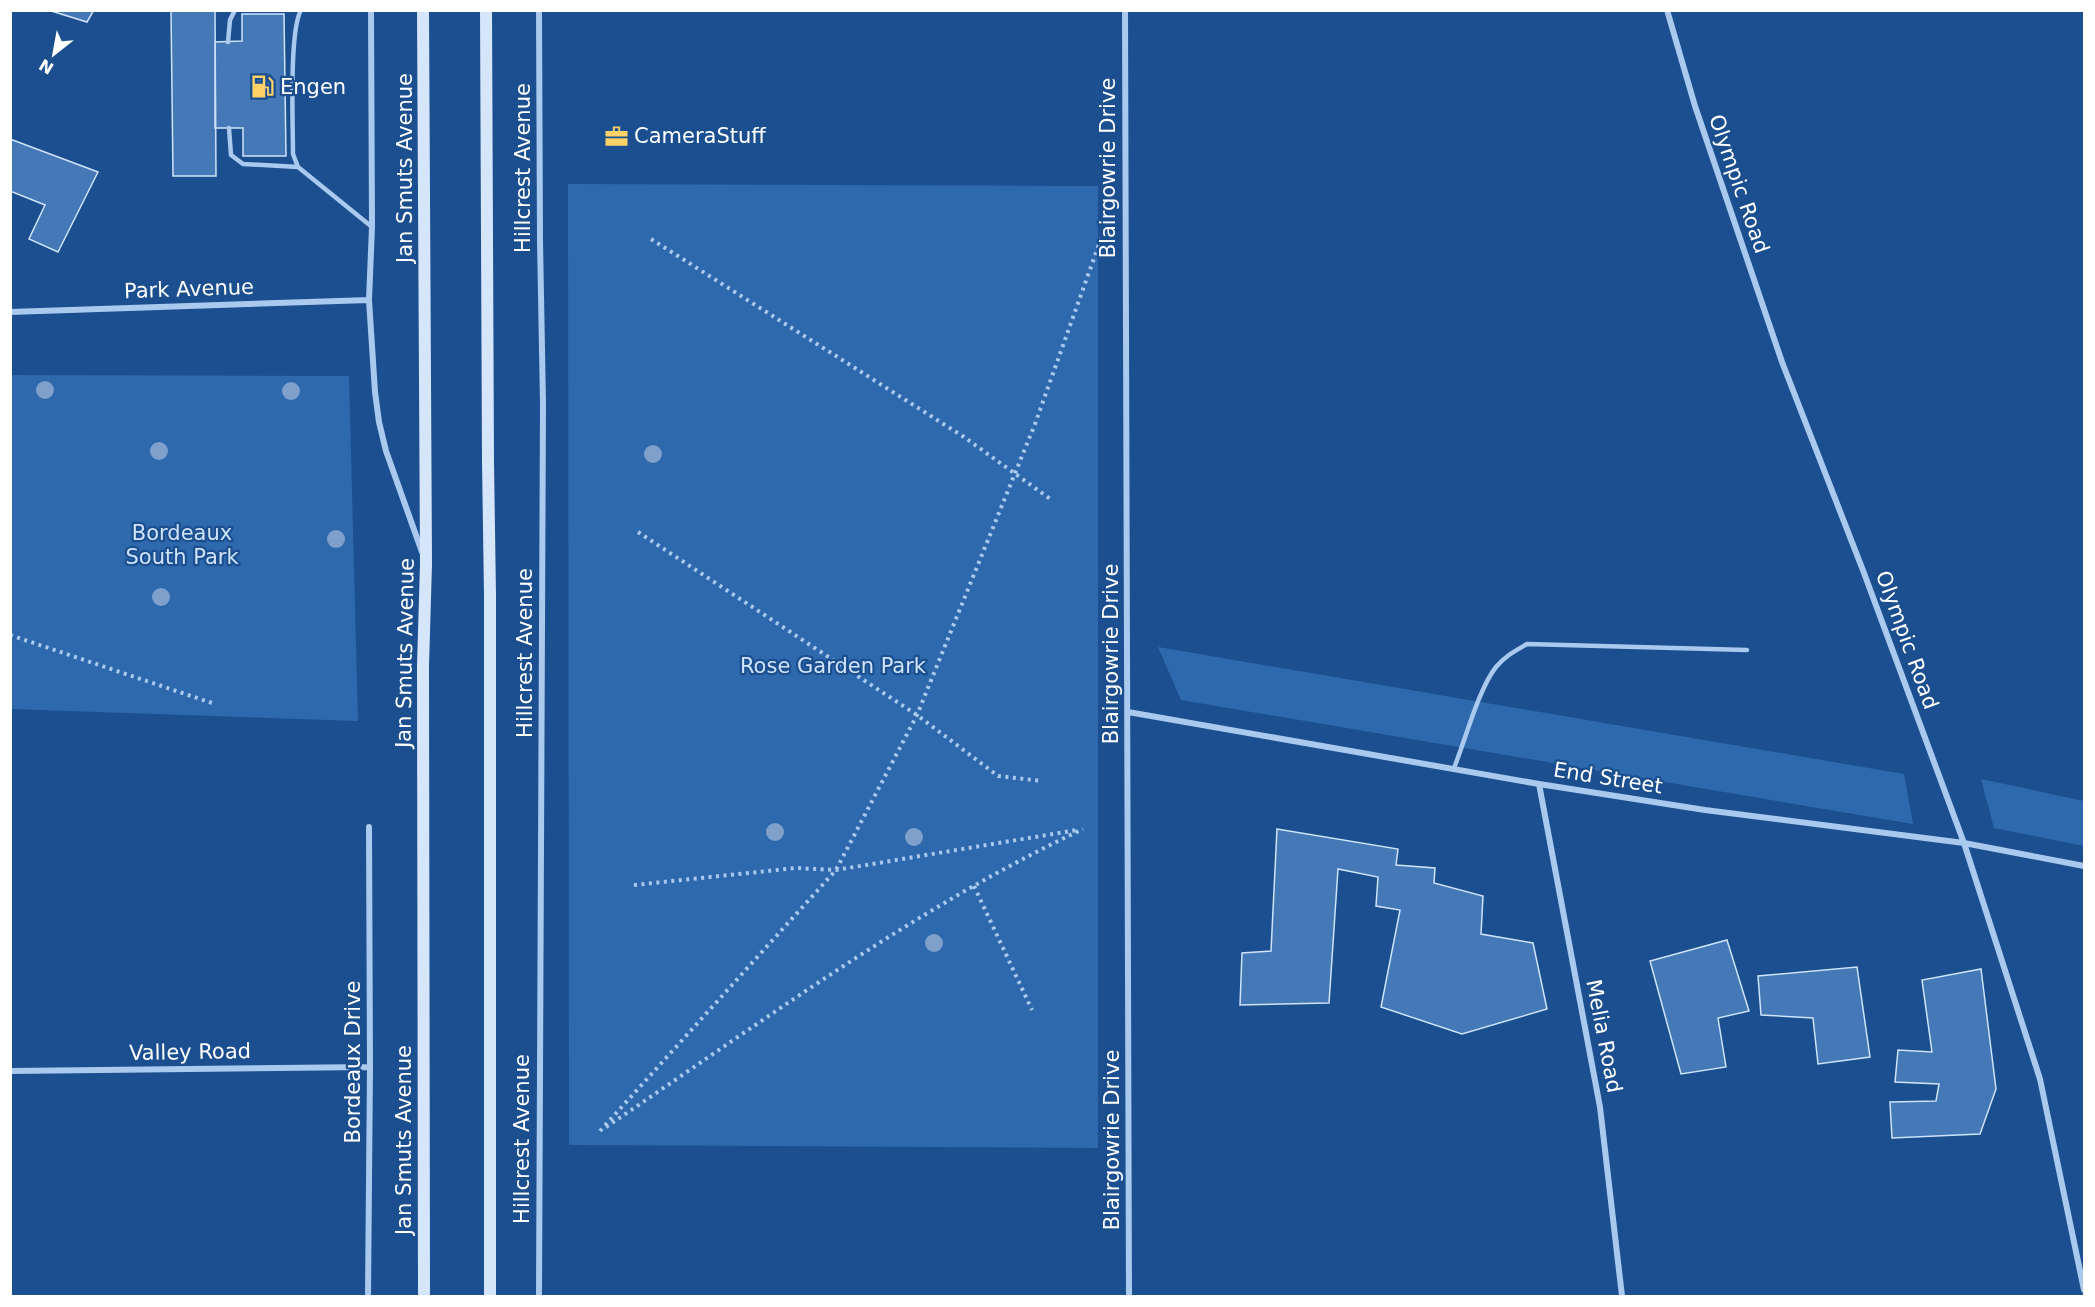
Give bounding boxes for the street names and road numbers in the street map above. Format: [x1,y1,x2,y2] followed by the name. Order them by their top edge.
[393,73,417,265] street label: Jan Smuts Avenue
[1096,78,1120,258] street label: Blairgowrie Drive
[511,83,535,253] street label: Hillcrest Avenue
[1704,111,1774,257] street label: Olympic Road
[124,275,254,303] street label: Park Avenue
[391,558,419,750] street label: Jan Smuts Avenue
[1099,564,1123,744] street label: Blairgowrie Drive
[513,568,537,738] street label: Hillcrest Avenue
[1871,568,1943,712] street label: Olympic Road
[1552,758,1664,798] street label: End Street
[1581,977,1627,1095] street label: Melia Road
[341,980,365,1144] street label: Bordeaux Drive
[129,1039,251,1065] street label: Valley Road
[392,1045,416,1237] street label: Jan Smuts Avenue
[1100,1050,1124,1230] street label: Blairgowrie Drive
[510,1054,534,1224] street label: Hillcrest Avenue

